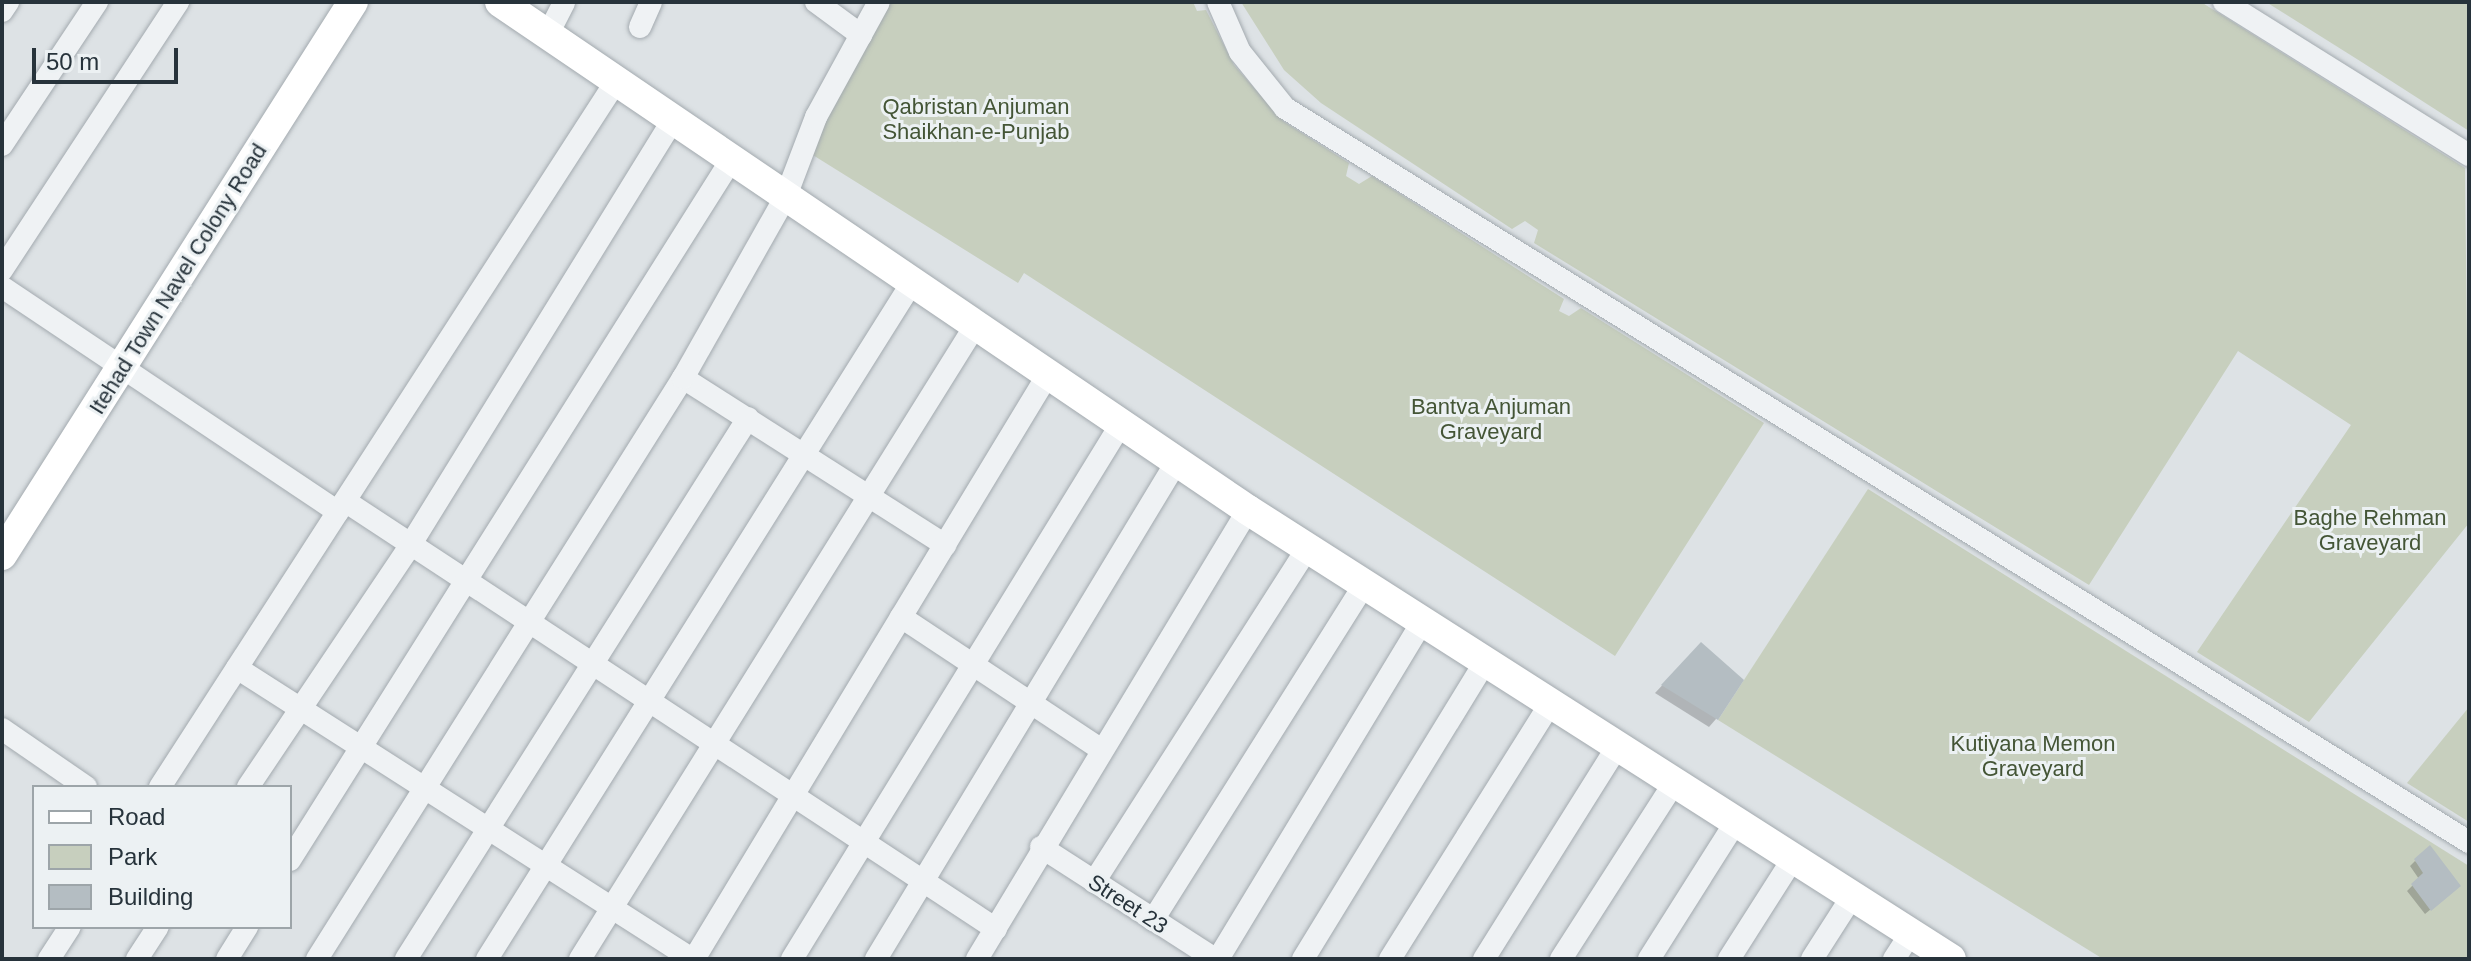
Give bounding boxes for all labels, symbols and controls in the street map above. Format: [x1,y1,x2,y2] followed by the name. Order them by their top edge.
[36,32,182,82] scale bar
[46,48,99,75] text: 50 m
[882,93,1070,144] park label: Qabristan Anjuman Shaikhan-e-Punjab
[84,139,272,419] street label: Itehad Town Navel Colony Road
[1410,393,1572,444] park label: Bantva Anjuman Graveyard
[2294,504,2446,556] park label: Baghe Rehman Graveyard
[1950,730,2116,782] park label: Kutiyana Memon Graveyard
[32,785,292,929] legend
[108,803,165,830] text: Road
[108,843,157,870] text: Park
[1083,869,1173,939] street label: Street 23
[108,883,193,910] text: Building

